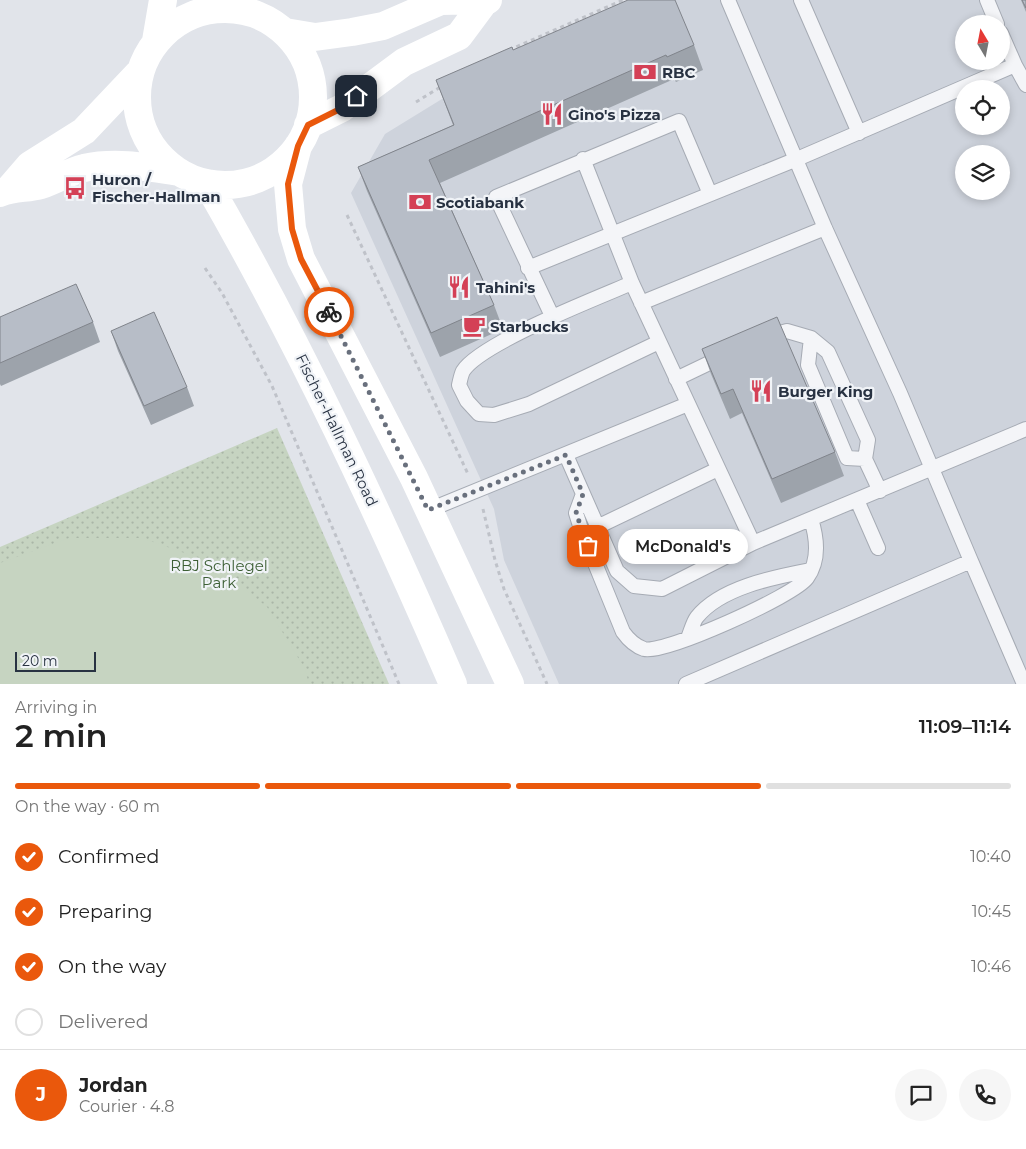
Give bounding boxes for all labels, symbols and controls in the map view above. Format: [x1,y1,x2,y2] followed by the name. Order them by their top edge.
[955,15,1010,70] north arrow
[955,15,1010,200] map controls
[632,59,658,85] bank icon: RBC
[662,63,696,82] place label: RBC
[335,75,377,117] pin
[955,80,1010,135] button: locate
[342,82,370,110] icon: home
[539,101,565,127] restaurant icon: Gino's Pizza
[568,105,661,124] place label: Gino's Pizza
[955,145,1010,200] button: layers
[92,170,221,206] place label: Huron / Fischer-Hallman
[62,175,88,201] bus stop icon: Huron / Fischer-Hallman
[407,189,433,215] bank icon: Scotiabank
[436,193,524,212] place label: Scotiabank
[446,274,472,300] restaurant icon: Tahini's
[476,278,535,297] place label: Tahini's
[304,287,354,337] courier
[315,298,343,326] icon: bike
[461,313,487,339] cafe icon: Starbucks
[490,317,569,336] place label: Starbucks
[292,351,382,509] street label: Fischer-Hallman Road
[748,378,774,404] restaurant icon: Burger King
[778,382,873,401] place label: Burger King
[567,525,609,567] pin
[618,528,748,564] callout: McDonald's
[574,532,602,560] icon: bag
[635,537,731,556] text: McDonald's
[170,556,268,592] park label: RBJ Schlegel Park
[15,649,96,672] scale bar
[22,652,58,670] text: 20 m
[15,698,97,717] text: Arriving in
[919,715,1011,738] text: 11:09–11:14
[15,716,107,755] text: 2 min
[15,797,160,816] text: On the way · 60 m
[15,843,43,871] icon: check
[58,845,159,868] text: Confirmed
[970,847,1011,866] text: 10:40
[15,898,43,926] icon: check
[58,900,153,923] text: Preparing
[972,902,1011,921] text: 10:45
[15,953,43,981] icon: check
[58,955,166,978] text: On the way
[971,957,1011,976] text: 10:46
[58,1010,149,1033] text: Delivered
[895,1069,947,1121] button: chat
[959,1069,1011,1121] button: phone
[79,1074,148,1097] text: Jordan
[36,1083,46,1106] text: J
[79,1097,175,1116] text: Courier · 4.8

